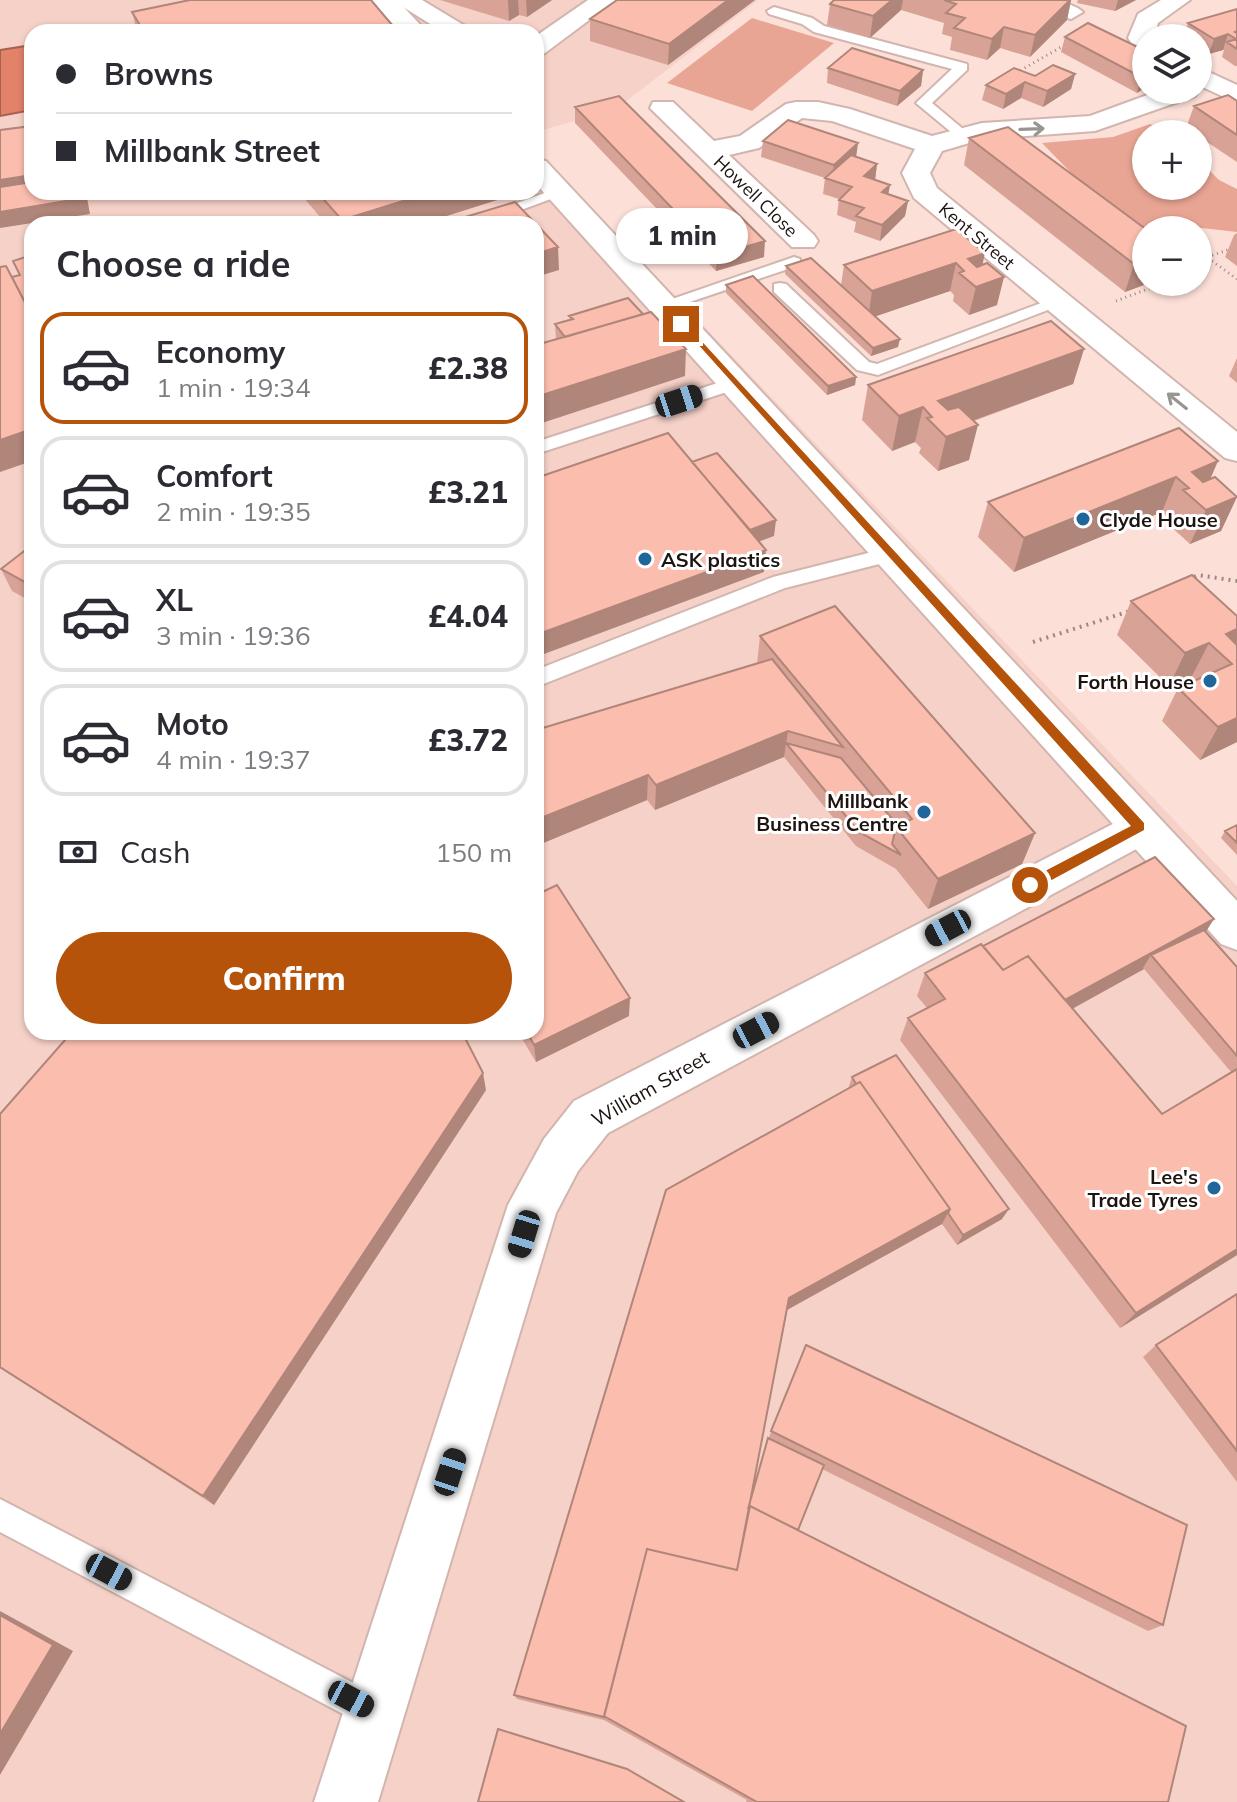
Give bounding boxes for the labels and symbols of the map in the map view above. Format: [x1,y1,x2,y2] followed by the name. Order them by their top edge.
[1018,122,1045,137] one-way arrow
[709,150,803,242] street label: Howell Close
[934,198,1020,274] street label: Kent Street
[615,208,747,264] callout: 1 min
[663,306,699,342] route end
[652,382,706,420] car
[1167,392,1188,410] one-way arrow
[1099,507,1218,532] place label: Clyde House
[1074,510,1092,528] marker: Clyde House
[661,547,780,572] place label: ASK plastics
[636,550,654,568] marker: ASK plastics
[1077,669,1194,694] place label: Forth House
[1201,672,1219,690] marker: Forth House
[756,788,909,836] place label: Millbank Business Centre
[915,803,933,821] marker: Millbank Business Centre
[1012,867,1048,903] route start
[921,906,975,950] car
[729,1008,783,1052] car
[587,1044,713,1132] street label: William Street
[1088,1164,1198,1212] place label: Lee's Trade Tyres
[1205,1179,1223,1197] marker: Lee's Trade Tyres
[506,1208,542,1260] car
[431,1445,469,1499] car
[82,1550,136,1594] car
[324,1677,378,1721] car

